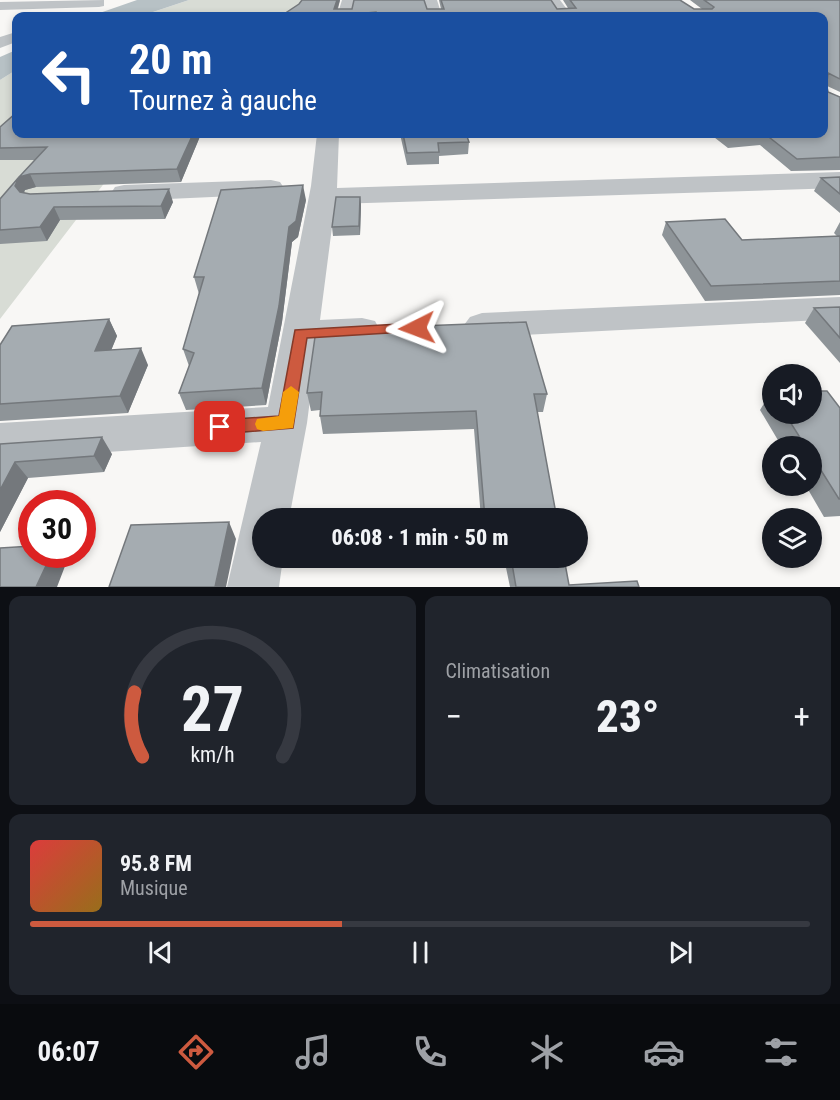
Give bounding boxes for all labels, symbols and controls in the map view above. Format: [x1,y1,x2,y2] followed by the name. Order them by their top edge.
[129,35,212,84] text: 20 m
[30,36,108,114] icon: left
[129,85,317,117] text: Tournez à gauche
[385,296,449,360] position arrow
[762,364,822,568] map controls
[762,364,822,424] button: sound
[194,401,245,452] pin
[203,410,236,443] icon: arrive
[762,436,822,496] button: search
[18,490,96,568] speed limit sign: 30
[762,508,822,568] button: layers
[332,525,508,550] text: 06:08 · 1 min · 50 m
[446,659,550,683] text: Climatisation
[181,673,244,746] text: 27
[596,690,660,743] text: 23°
[446,697,462,736] text: −
[794,697,810,736] text: +
[190,743,234,768] text: km/h
[120,851,192,876] text: 95.8 FM
[120,876,188,900] text: Musique
[144,936,177,969] icon: previous
[404,936,437,969] icon: pause
[664,936,697,969] icon: next
[175,1031,217,1073] icon: directions
[292,1031,334,1073] icon: music
[409,1031,451,1073] icon: phone
[526,1031,568,1073] icon: climate
[643,1031,685,1073] icon: car
[760,1031,802,1073] icon: filters
[38,1036,100,1068] text: 06:07

